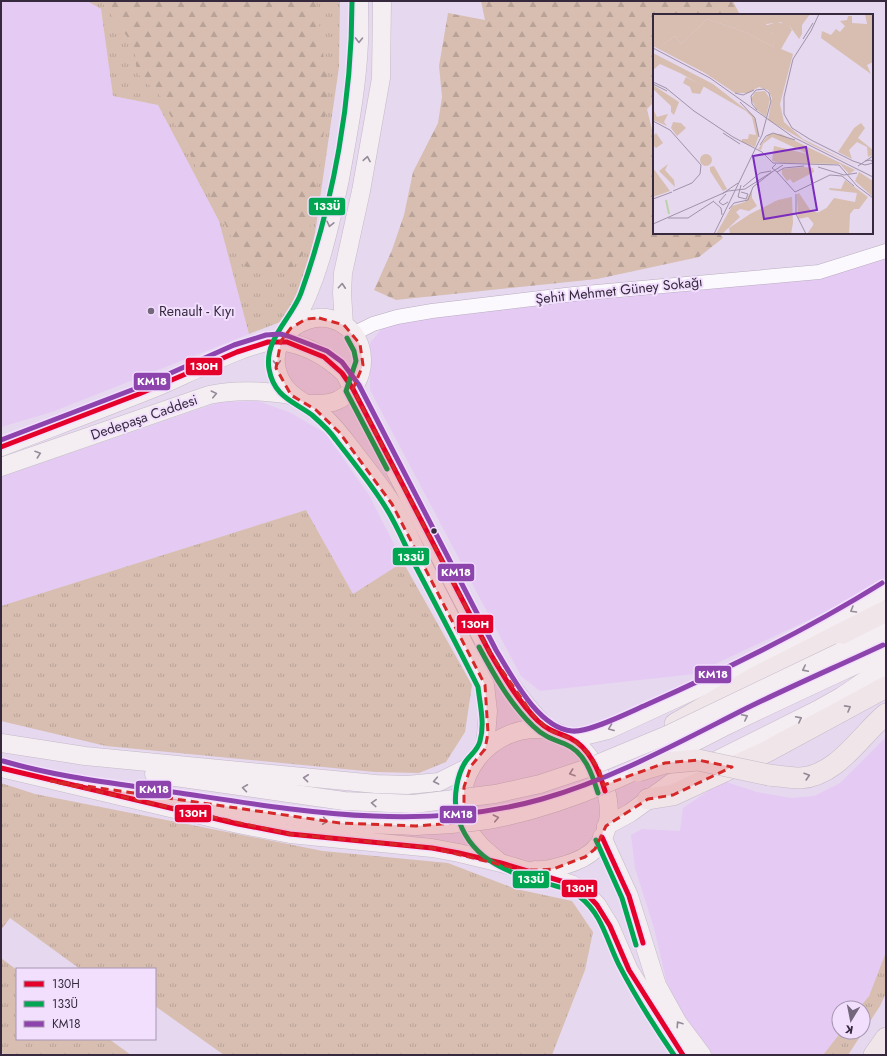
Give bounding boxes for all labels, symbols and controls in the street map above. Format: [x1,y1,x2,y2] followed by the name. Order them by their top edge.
[653,14,873,234] inset map
[355,37,363,43] one-way arrow
[362,156,371,162] one-way arrow
[308,197,346,216] line badge: 133Ü
[314,198,340,214] text: 133Ü
[327,220,335,227] one-way arrow
[535,271,703,309] street label: Şehit Mehmet Güney Sokağı
[338,283,347,289] one-way arrow
[159,301,235,321] place label: Renault - Kıyı
[146,306,156,316] marker: Renault - Kıyı
[185,357,223,376] line badge: 130H
[190,358,218,374] text: 130H
[272,359,281,366] one-way arrow
[133,372,171,391] line badge: KM18
[137,373,167,389] text: KM18
[88,389,200,445] street label: Dedepaşa Caddesi
[211,391,217,399] one-way arrow
[34,451,41,459] one-way arrow
[429,526,439,536] unlabelled marker
[392,547,430,566] line badge: 133Ü
[398,549,424,565] text: 133Ü
[437,563,475,582] line badge: KM18
[441,564,471,580] text: KM18
[850,605,857,612] one-way arrow
[456,614,494,634] line badge: 130H
[461,616,489,632] text: 130H
[802,664,810,672] one-way arrow
[694,665,732,684] line badge: KM18
[698,666,728,682] text: KM18
[844,705,851,713] one-way arrow
[741,714,748,722] one-way arrow
[794,717,802,724] one-way arrow
[607,724,614,732] one-way arrow
[568,769,575,777] one-way arrow
[804,772,811,781] one-way arrow
[303,773,309,782] one-way arrow
[432,777,439,785] one-way arrow
[135,780,172,799] line badge: KM18
[139,781,169,797] text: KM18
[242,784,248,793] one-way arrow
[371,799,377,808] one-way arrow
[174,804,212,823] line badge: 130H
[179,805,207,821] text: 130H
[439,805,477,824] line badge: KM18
[443,806,473,822] text: KM18
[493,814,499,823] one-way arrow
[322,816,328,825] one-way arrow
[512,870,550,889] line badge: 133Ü
[518,871,544,887] text: 133Ü
[561,879,598,898] line badge: 130H
[566,880,594,896] text: 130H
[16,968,156,1040] legend
[52,975,80,993] text: 130H
[52,995,78,1013] text: 133Ü
[831,1000,871,1040] north arrow
[52,1015,80,1033] text: KM18
[676,1021,684,1028] one-way arrow
[844,1021,854,1038] text: K

